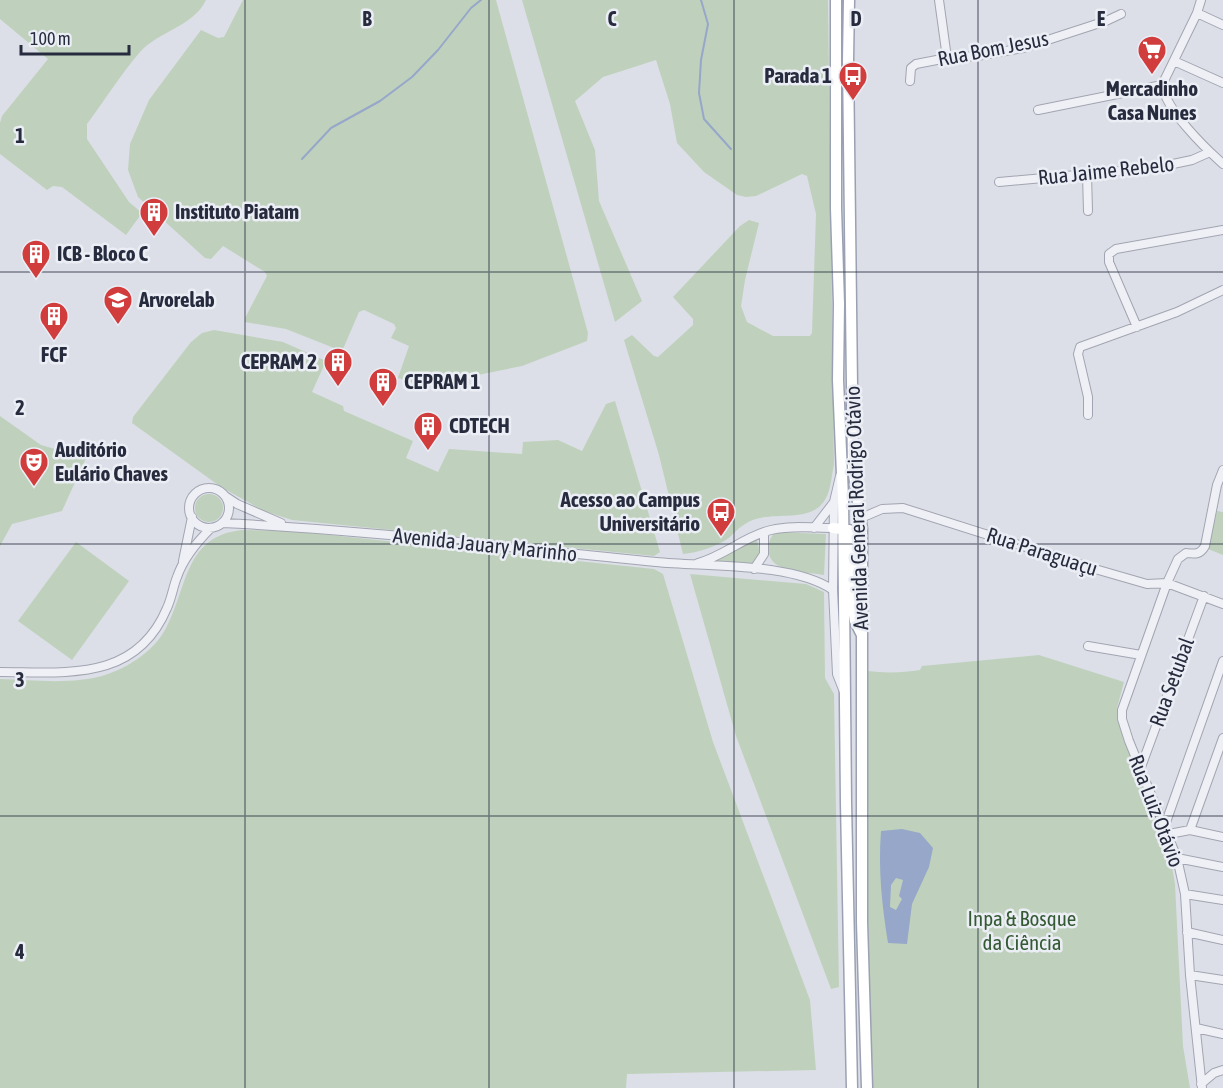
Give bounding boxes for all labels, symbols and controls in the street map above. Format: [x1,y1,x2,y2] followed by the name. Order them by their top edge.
[362,7,372,30] text: B
[608,7,617,30] text: C
[850,7,862,30] text: D
[1097,7,1106,30] text: E
[21,18,129,56] scale bar
[935,26,1050,71] street label: Rua Bom Jesus
[30,28,71,49] text: 100 m
[1136,34,1168,76] supermarket icon: Mercadinho Casa Nunes
[837,60,869,102] bus stop icon: Parada 1
[764,63,832,87] place label: Parada 1
[1106,76,1198,124] place label: Mercadinho Casa Nunes
[15,124,25,147] text: 1
[1037,151,1175,189] street label: Rua Jaime Rebelo
[138,196,170,238] building icon: Instituto Piatam
[175,199,299,223] place label: Instituto Piatam
[20,238,52,280] building icon: ICB - Bloco C
[57,241,148,265] place label: ICB - Bloco C
[102,284,134,326] school or university icon: Arvorelab
[138,287,215,311] place label: Arvorelab
[38,300,70,342] building icon: FCF
[41,342,68,366] place label: FCF
[322,346,354,388] building icon: CEPRAM 2
[241,349,317,373] place label: CEPRAM 2
[367,366,399,408] building icon: CEPRAM 1
[404,369,480,393] place label: CEPRAM 1
[840,385,872,631] street label: Avenida General Rodrigo Otávio
[15,396,25,419] text: 2
[412,410,444,452] building icon: CDTECH
[449,413,510,437] place label: CDTECH
[54,437,169,485] place label: Auditório Eulário Chaves
[18,446,50,488] theatre icon: Auditório Eulário Chaves
[559,487,701,535] place label: Acesso ao Campus Universitário
[705,496,737,538] bus stop icon: Acesso ao Campus Universitário
[392,522,578,566] street label: Avenida Jauary Marinho
[984,522,1101,580] street label: Rua Paraguaçu
[1144,633,1198,730] street label: Rua Setubal
[15,668,25,691] text: 3
[1125,751,1189,870] street label: Rua Luiz Otávio
[968,906,1076,954] park label: Inpa & Bosque da Ciência
[14,940,25,963] text: 4

